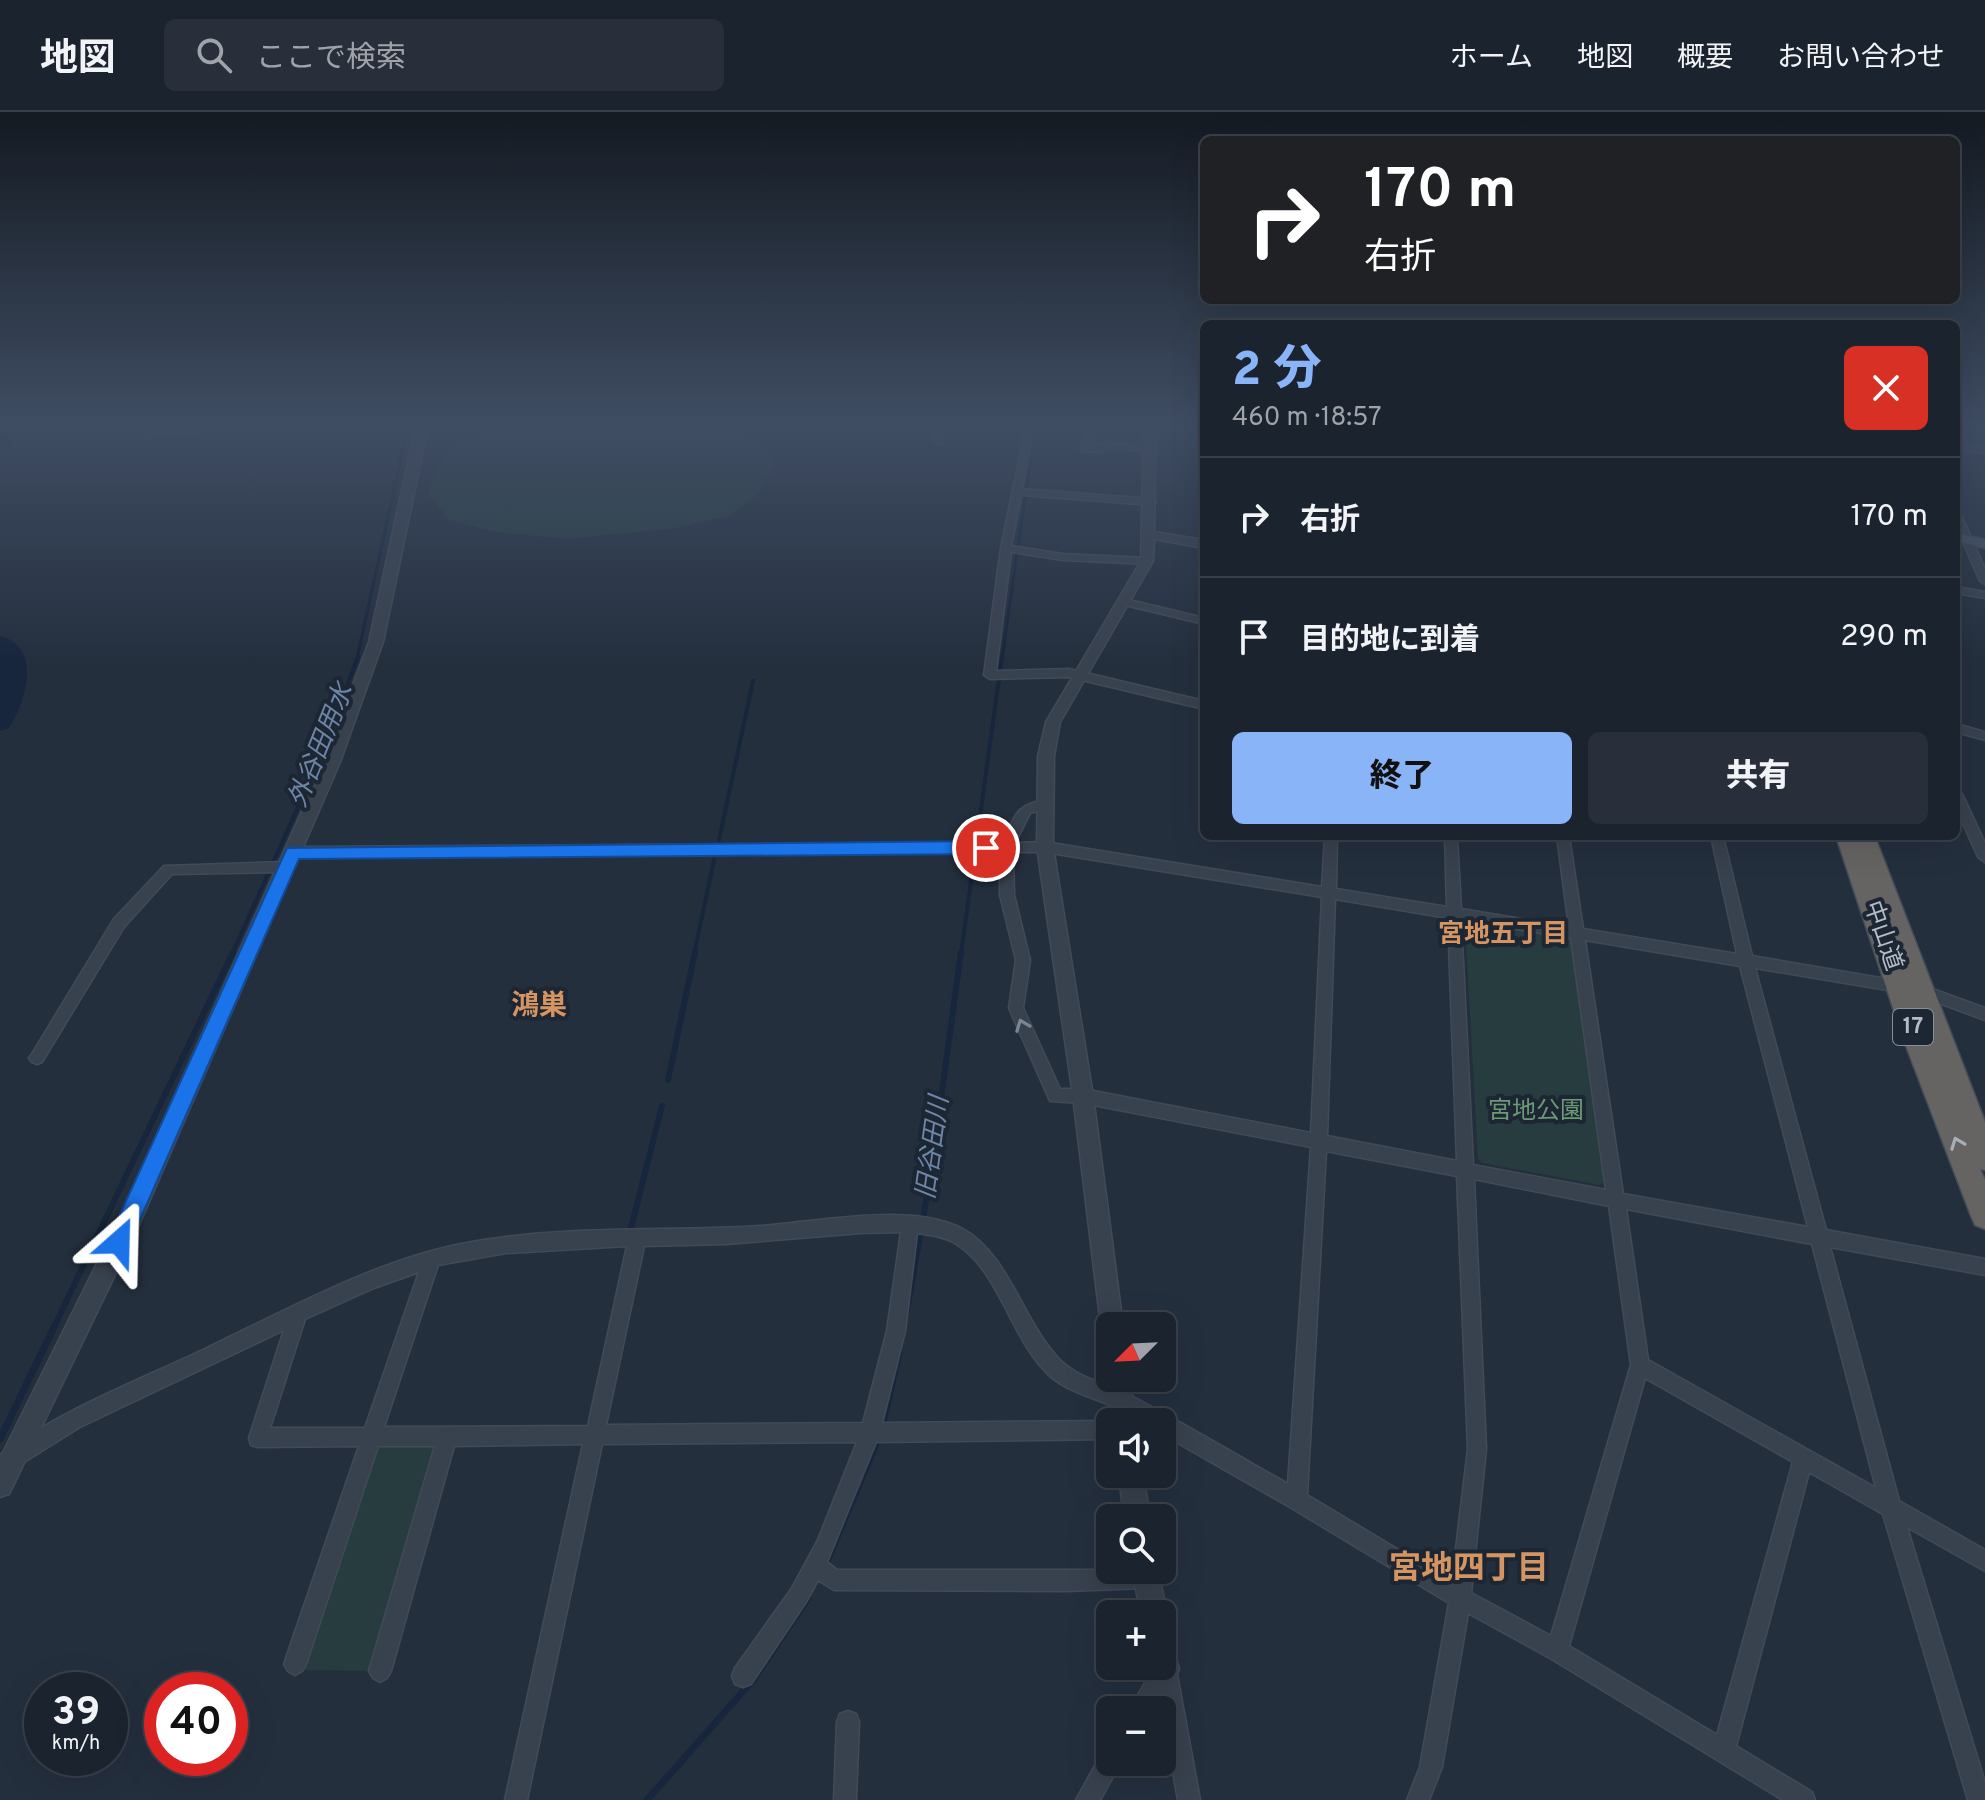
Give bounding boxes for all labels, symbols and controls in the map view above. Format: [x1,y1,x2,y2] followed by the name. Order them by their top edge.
[164,19,724,91] search box
[192,33,236,77] icon: search
[40,36,116,85] text: 地図
[256,41,406,78] text: ここで検索
[1450,41,1533,77] text: ホーム
[1577,41,1633,77] text: 地図
[1677,41,1733,77] text: 概要
[1777,41,1945,77] text: お問い合わせ
[1364,157,1516,227] text: 170 m
[1232,168,1336,272] icon: right
[1364,236,1436,282] text: 右折
[1232,342,1322,402] text: 2 分
[1844,346,1928,430] button: close
[1232,402,1382,435] text: 460 m · 18:57
[1232,495,1276,539] icon: right
[1850,499,1928,536] text: 170 m
[1300,503,1360,540] text: 右折
[1232,615,1276,659] icon: arrive
[1840,619,1928,656] text: 290 m
[1300,623,1480,660] text: 目的地に到着
[282,677,363,812] water label: 外谷田用水
[1232,732,1572,824] button: 終了
[1588,732,1928,824] button: 共有
[952,814,1020,882] pin
[964,826,1008,870] icon: arrive
[1856,897,1908,975] street label: 中山道
[1438,919,1568,952] district label: 宮地五丁目
[511,989,567,1025] district label: 鴻巣
[1893,1009,1933,1045] road number: 17
[1015,1019,1032,1033] one-way arrow
[910,1091,958,1202] water label: 旧谷田川
[1488,1097,1584,1127] park label: 宮地公園
[1950,1137,1967,1151] one-way arrow
[77,1200,161,1284] position arrow
[1096,1312,1176,1392] north arrow
[1096,1312,1176,1776] map controls
[1096,1408,1176,1488] button: sound
[1096,1504,1176,1584] button: search
[1389,1550,1549,1590] district label: 宮地四丁目
[1096,1600,1176,1680] button: +
[144,1672,248,1776] speed limit sign: 40
[52,1689,100,1739] text: 39
[1096,1696,1176,1776] button: −
[52,1731,100,1757] text: km/h

